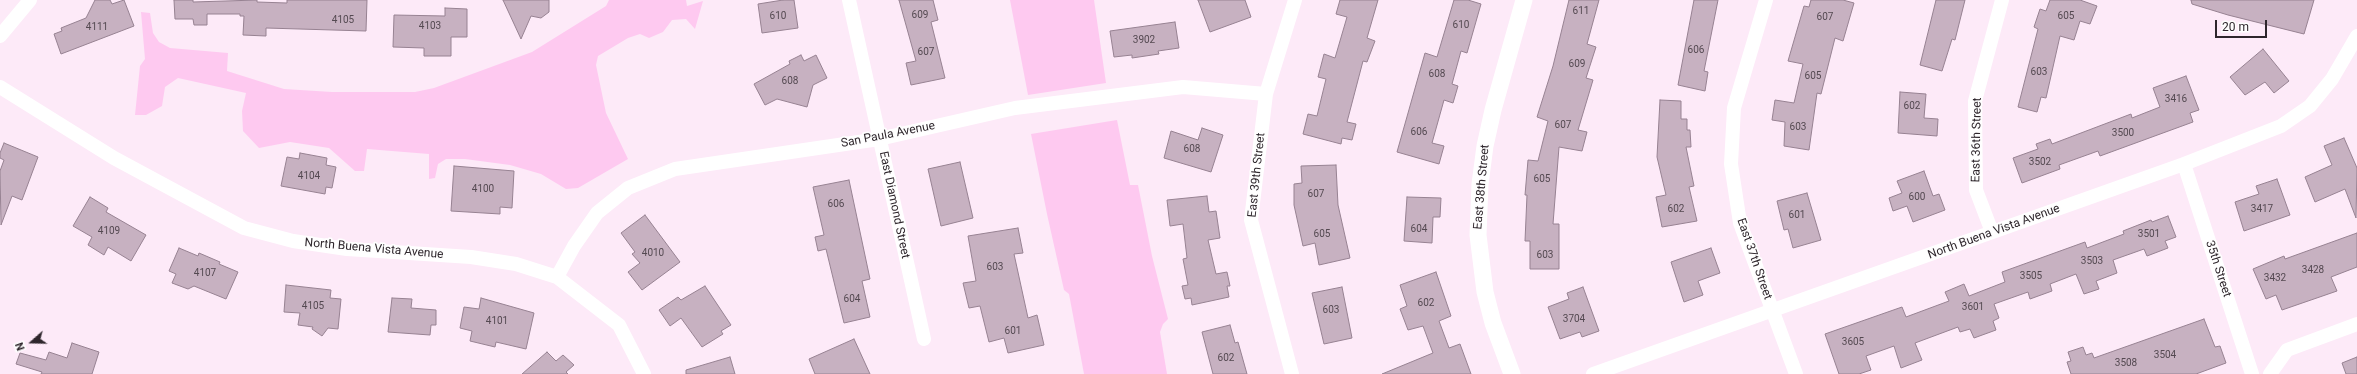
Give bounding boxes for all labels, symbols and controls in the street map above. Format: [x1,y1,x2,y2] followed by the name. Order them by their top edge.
[1573,5,1589,17] house number: 611
[912,9,928,21] house number: 609
[770,10,786,22] house number: 610
[2058,10,2074,22] house number: 605
[1817,11,1833,23] house number: 607
[2217,12,2269,38] scale bar
[332,14,354,26] house number: 4105
[1453,19,1469,31] house number: 610
[419,20,441,32] house number: 4103
[2222,20,2249,34] text: 20 m
[86,21,108,33] house number: 4111
[1133,34,1155,46] house number: 3902
[1688,44,1704,56] house number: 606
[918,46,934,58] house number: 607
[1569,58,1585,70] house number: 609
[2031,66,2047,78] house number: 603
[1429,68,1445,80] house number: 608
[1805,70,1821,82] house number: 605
[782,75,798,87] house number: 608
[2165,93,2187,105] house number: 3416
[1969,97,1985,183] street label: East 36th Street
[1904,100,1920,112] house number: 602
[840,119,936,151] street label: San Paula Avenue
[1555,119,1571,131] house number: 607
[1790,121,1806,133] house number: 603
[1411,126,1427,138] house number: 606
[2112,127,2134,139] house number: 3500
[1245,132,1269,218] street label: East 39th Street
[1184,143,1200,155] house number: 608
[1471,144,1493,230] street label: East 38th Street
[876,150,912,260] street label: East Diamond Street
[2029,156,2051,168] house number: 3502
[298,170,320,182] house number: 4104
[1534,173,1550,185] house number: 605
[472,183,494,195] house number: 4100
[1308,188,1324,200] house number: 607
[1909,191,1925,203] house number: 600
[828,198,844,210] house number: 606
[1926,201,2062,263] street label: North Buena Vista Avenue
[1668,203,1684,215] house number: 602
[2251,203,2273,215] house number: 3417
[1789,209,1805,221] house number: 601
[1733,216,1775,302] street label: East 37th Street
[1411,223,1427,235] house number: 604
[98,225,120,237] house number: 4109
[1314,228,1330,240] house number: 605
[2138,228,2160,240] house number: 3501
[304,236,444,262] street label: North Buena Vista Avenue
[2202,239,2234,299] street label: 35th Street
[642,247,664,259] house number: 4010
[1537,249,1553,261] house number: 603
[2081,255,2103,267] house number: 3503
[987,261,1003,273] house number: 603
[2302,264,2324,276] house number: 3428
[194,267,216,279] house number: 4107
[2020,270,2042,282] house number: 3505
[2264,272,2286,284] house number: 3432
[844,293,860,305] house number: 604
[1418,297,1434,309] house number: 602
[302,300,324,312] house number: 4105
[1962,301,1984,313] house number: 3601
[1323,304,1339,316] house number: 603
[1563,313,1585,325] house number: 3704
[486,315,508,327] house number: 4101
[12,322,52,362] north arrow
[1005,325,1021,337] house number: 601
[1842,336,1864,348] house number: 3605
[13,340,28,352] text: N
[2154,349,2176,361] house number: 3504
[1218,352,1234,364] house number: 602
[2115,357,2137,369] house number: 3508

